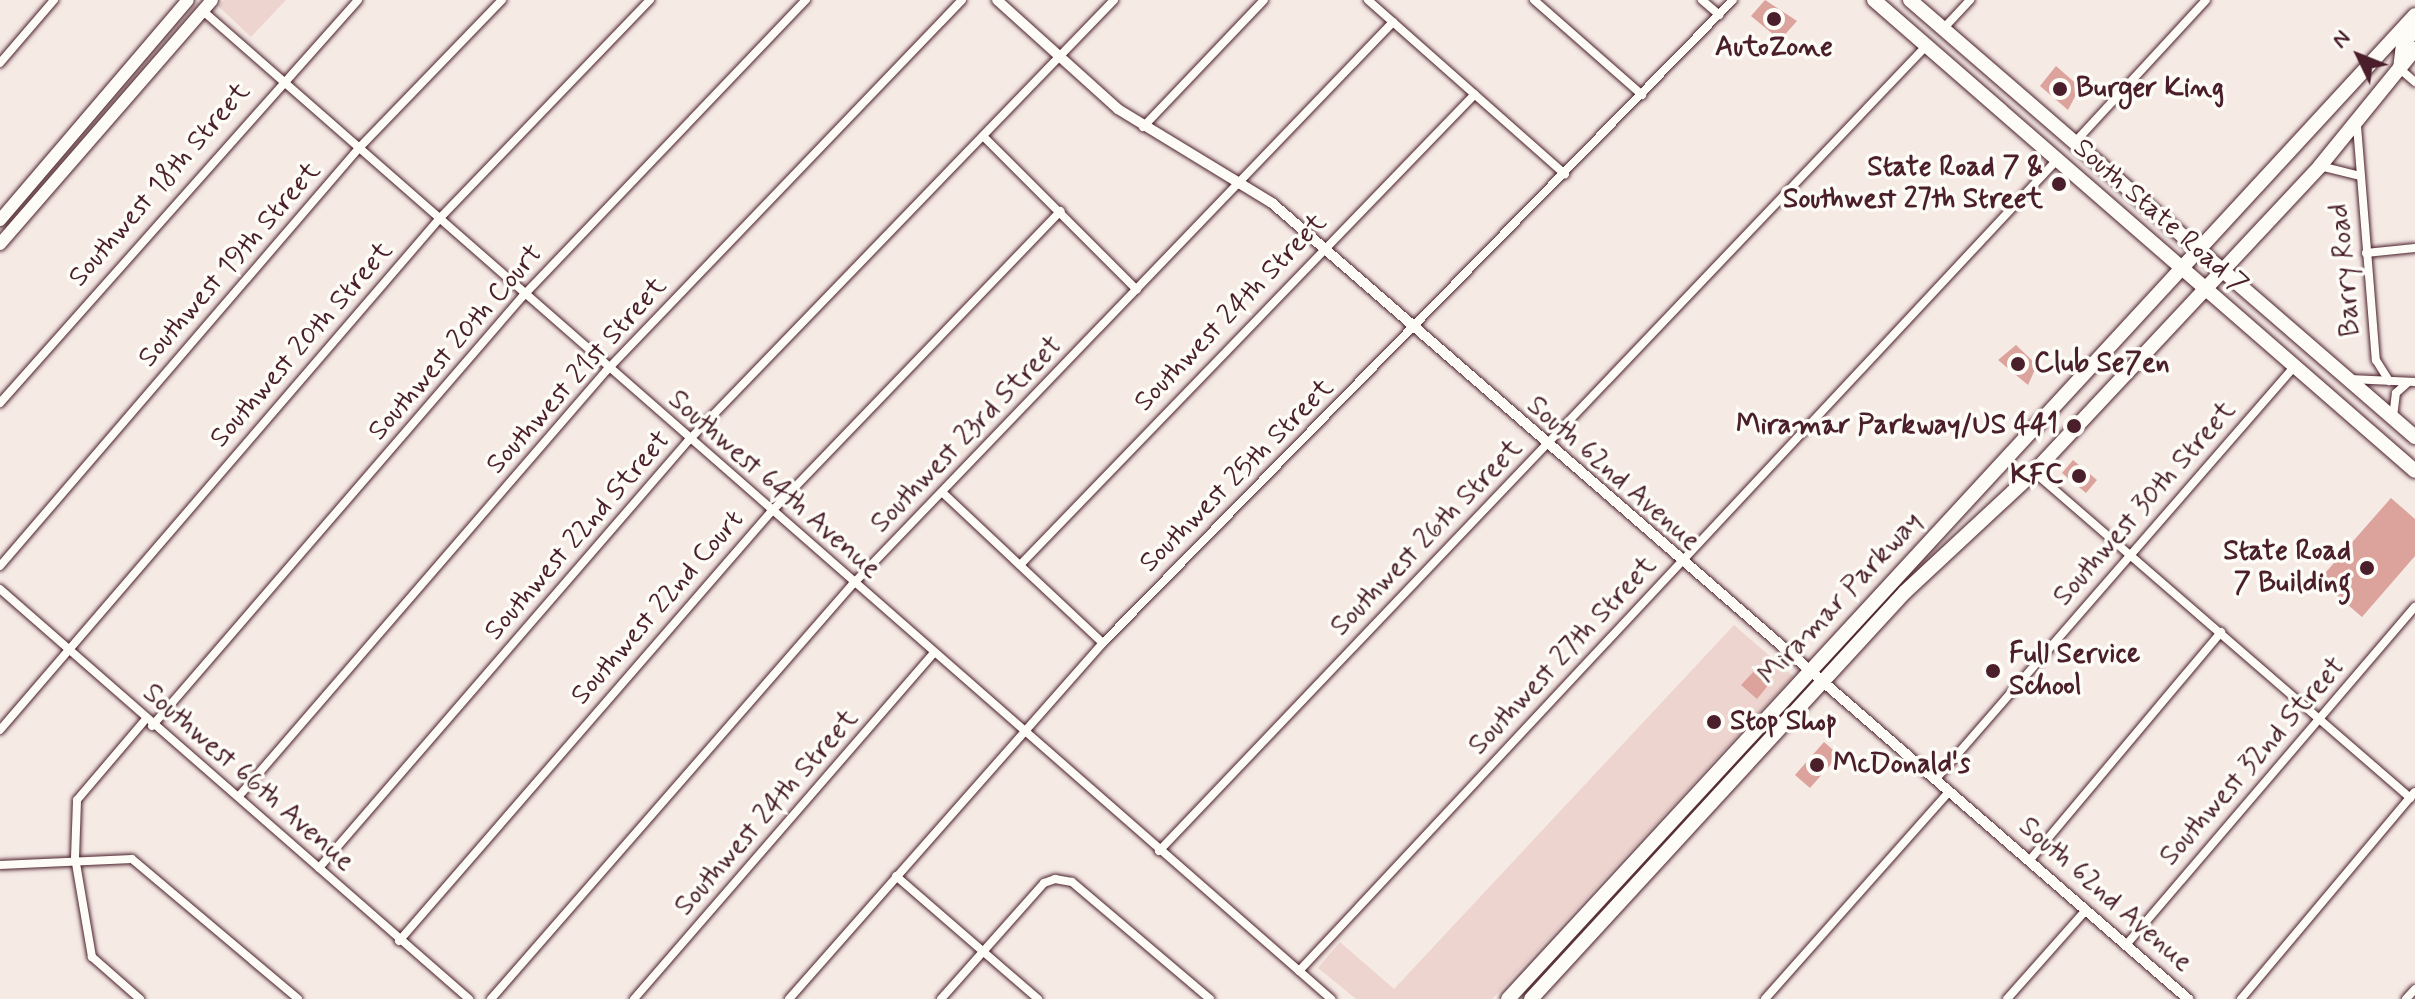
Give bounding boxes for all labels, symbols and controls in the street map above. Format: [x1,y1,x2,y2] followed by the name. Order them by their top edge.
[1765,10,1783,28] marker: AutoZone
[2319,16,2399,96] north arrow
[2326,25,2357,55] text: N
[1715,31,1833,65] place label: AutoZone
[2076,72,2220,106] place label: Burger King
[62,76,258,294] street label: Southwest 18th Street
[2051,80,2069,98] marker: Burger King
[2066,132,2254,302] street label: South State Road 7
[1783,151,2043,217] place label: State Road 7 & Southwest 27th Street
[132,155,328,375] street label: Southwest 19th Street
[2050,175,2068,193] marker: State Road 7 & Southwest 27th Street
[2323,202,2369,338] street label: Barry Road
[1128,207,1334,419] street label: Southwest 24th Street
[203,235,401,455] street label: Southwest 20th Street
[362,238,550,448] street label: Southwest 20th Court
[480,270,674,482] street label: Southwest 21st Street
[865,330,1069,540] street label: Southwest 23rd Street
[2034,347,2171,381] place label: Club Se7en
[2009,355,2027,373] marker: Club Se7en
[1133,372,1341,580] street label: Southwest 25th Street
[661,383,887,587] street label: Southwest 64th Avenue
[1519,389,1707,559] street label: South 62nd Avenue
[2047,395,2243,613] street label: Southwest 30th Street
[1735,409,2058,443] place label: Miramar Parkway/US 441
[2065,417,2083,435] marker: Miramar Parkway/US 441
[478,425,678,647] street label: Southwest 22nd Street
[1324,432,1530,644] street label: Southwest 26th Street
[2010,459,2063,493] place label: KFC
[2070,467,2088,485] marker: KFC
[563,502,753,714] street label: Southwest 22nd Court
[1752,505,1930,693] street label: Miramar Parkway
[2223,535,2351,601] place label: State Road 7 Building
[1462,549,1664,763] street label: Southwest 27th Street
[2358,559,2376,577] marker: State Road 7 Building
[2009,638,2140,704] place label: Full Service School
[2154,651,2352,873] street label: Southwest 32nd Street
[1984,662,2002,680] marker: Full Service School
[135,677,361,879] street label: Southwest 66th Avenue
[668,703,866,923] street label: Southwest 24th Street
[1730,705,1837,739] place label: Stop Shop
[1705,713,1723,731] marker: Stop Shop
[1833,748,1970,782] place label: McDonald's
[1808,756,1826,774] marker: McDonald's
[2011,810,2199,980] street label: South 62nd Avenue

